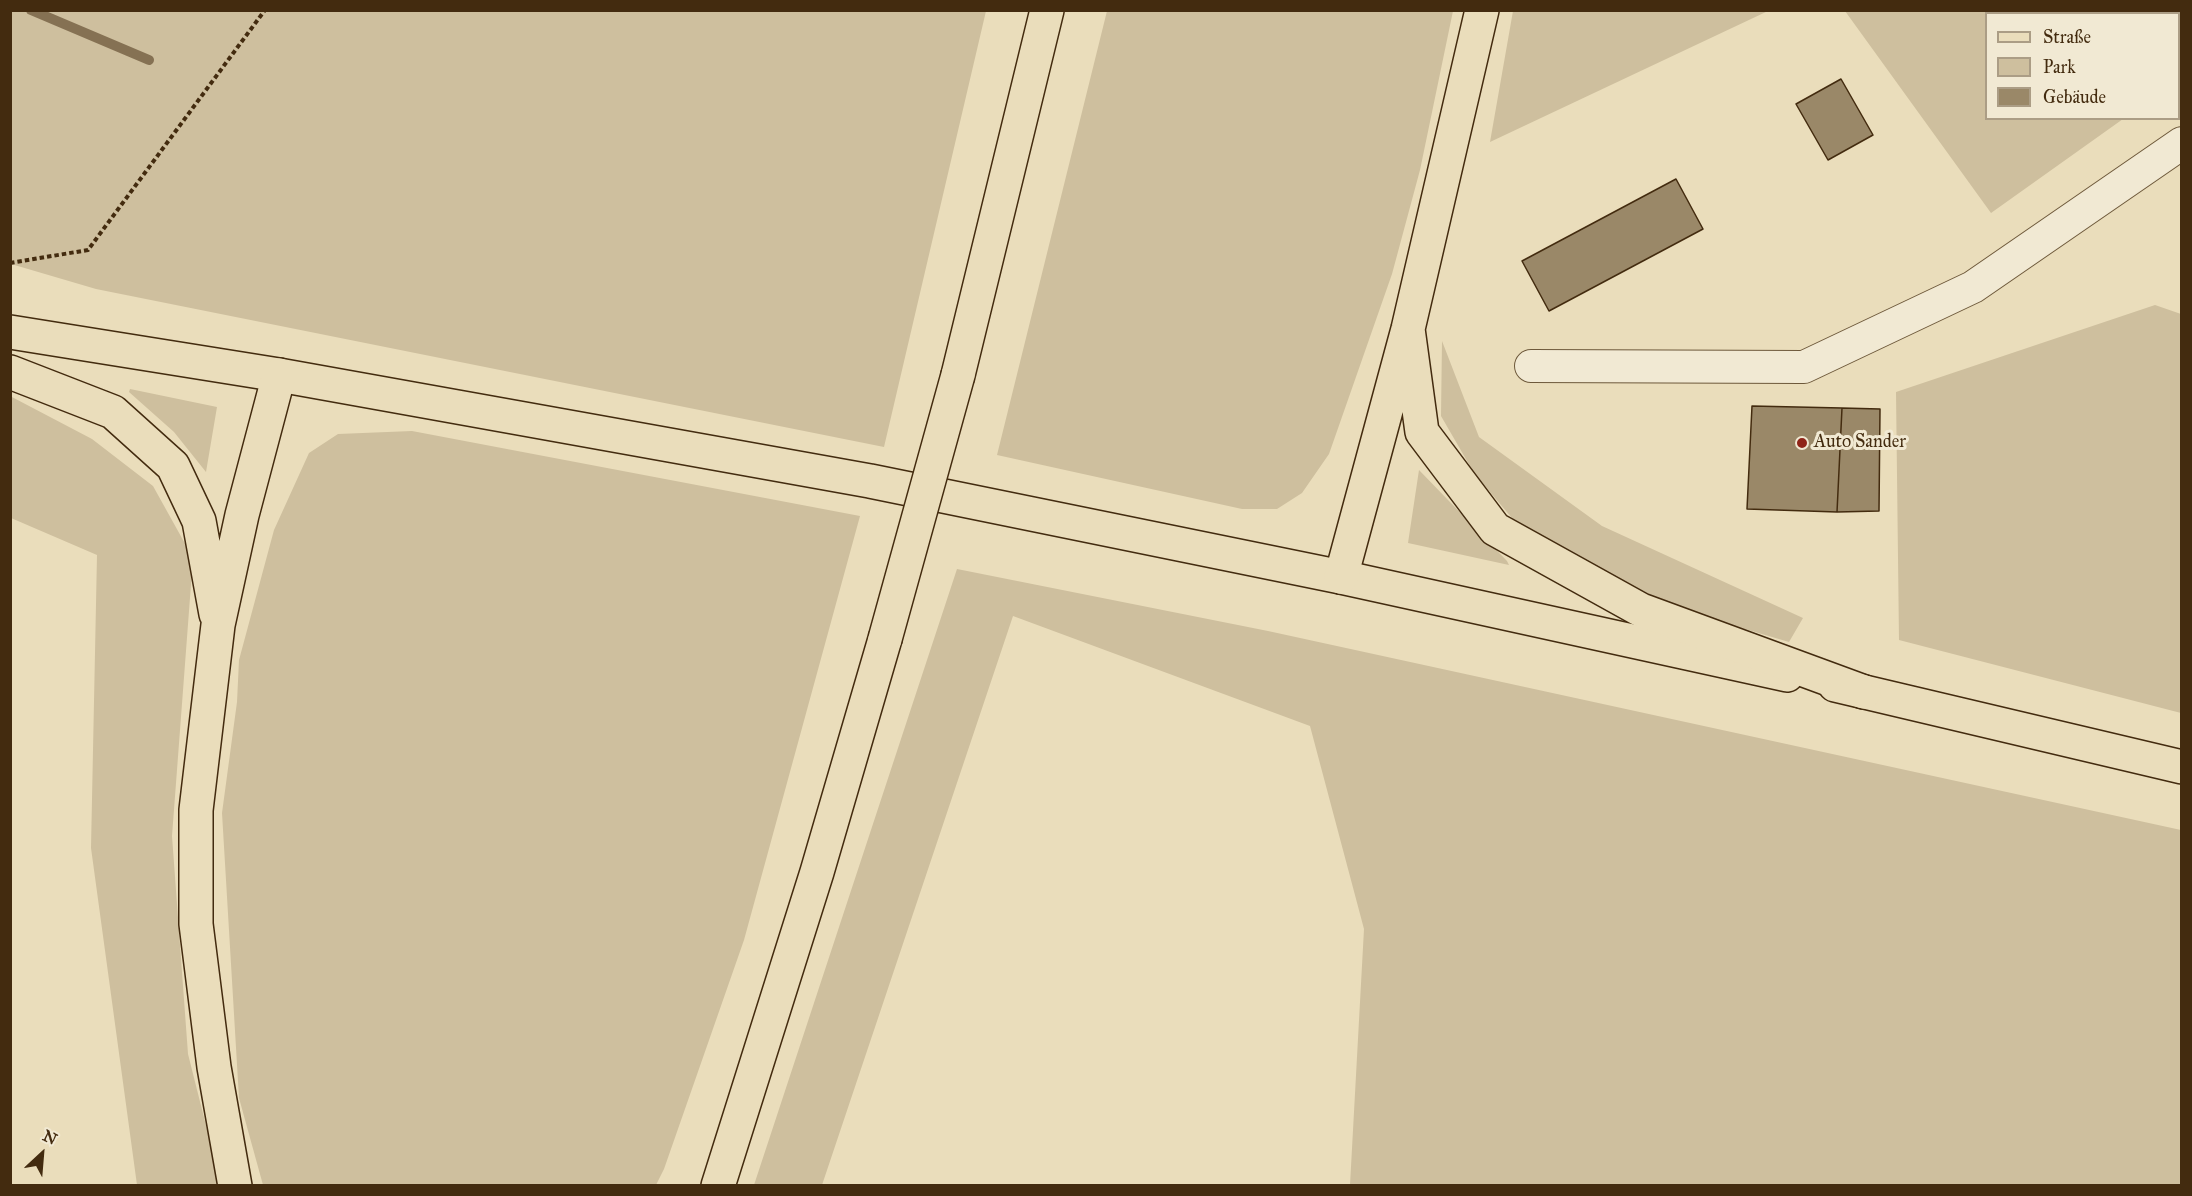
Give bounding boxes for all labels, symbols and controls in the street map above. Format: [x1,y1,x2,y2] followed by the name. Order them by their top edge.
[1985,12,2180,120] legend
[2043,26,2091,48] text: Straße
[2043,56,2076,78] text: Park
[2043,86,2106,108] text: Gebäude
[1814,432,1906,454] place label: Auto Sander
[1795,436,1809,450] marker: Auto Sander
[12,1124,72,1184] north arrow
[40,1126,60,1149] text: N

